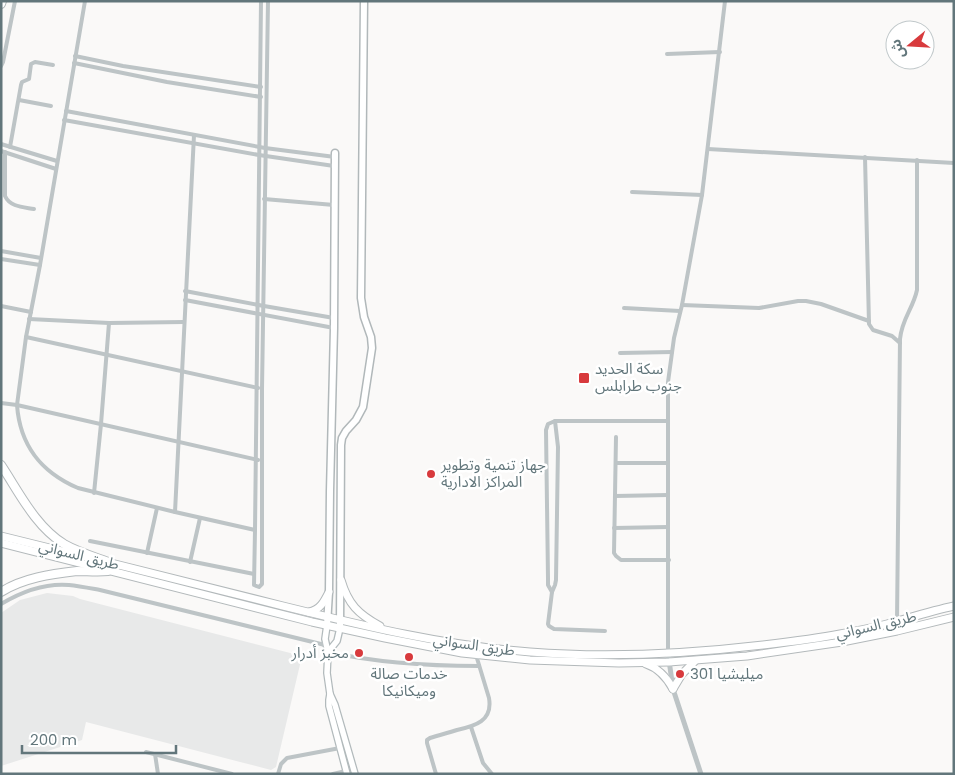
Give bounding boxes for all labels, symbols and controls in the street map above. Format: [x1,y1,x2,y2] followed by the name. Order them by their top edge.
[885,20,935,70] north arrow
[885,37,910,61] text: ش
[595,358,682,396] place label: سكة الحديد جنوب طرابلس
[577,371,591,385] marker: سكة الحديد جنوب طرابلس
[440,454,546,492] place label: جهاز تنمية وتطوير المراكز الادارية
[425,468,437,480] marker: جهاز تنمية وتطوير المراكز الادارية
[36,534,122,576] street label: طريق السواني
[833,605,919,645] street label: طريق السواني
[432,628,516,662] street label: طريق السواني
[291,642,349,663] place label: مخبز أدرار
[353,647,365,659] marker: مخبز أدرار
[403,651,415,663] marker: خدمات صالة وميكانيكا
[370,663,448,701] place label: خدمات صالة وميكانيكا
[690,663,763,684] place label: ميليشيا 301
[674,668,686,680] marker: ميليشيا 301
[22,722,176,754] scale bar
[30,729,77,750] text: 200 m

